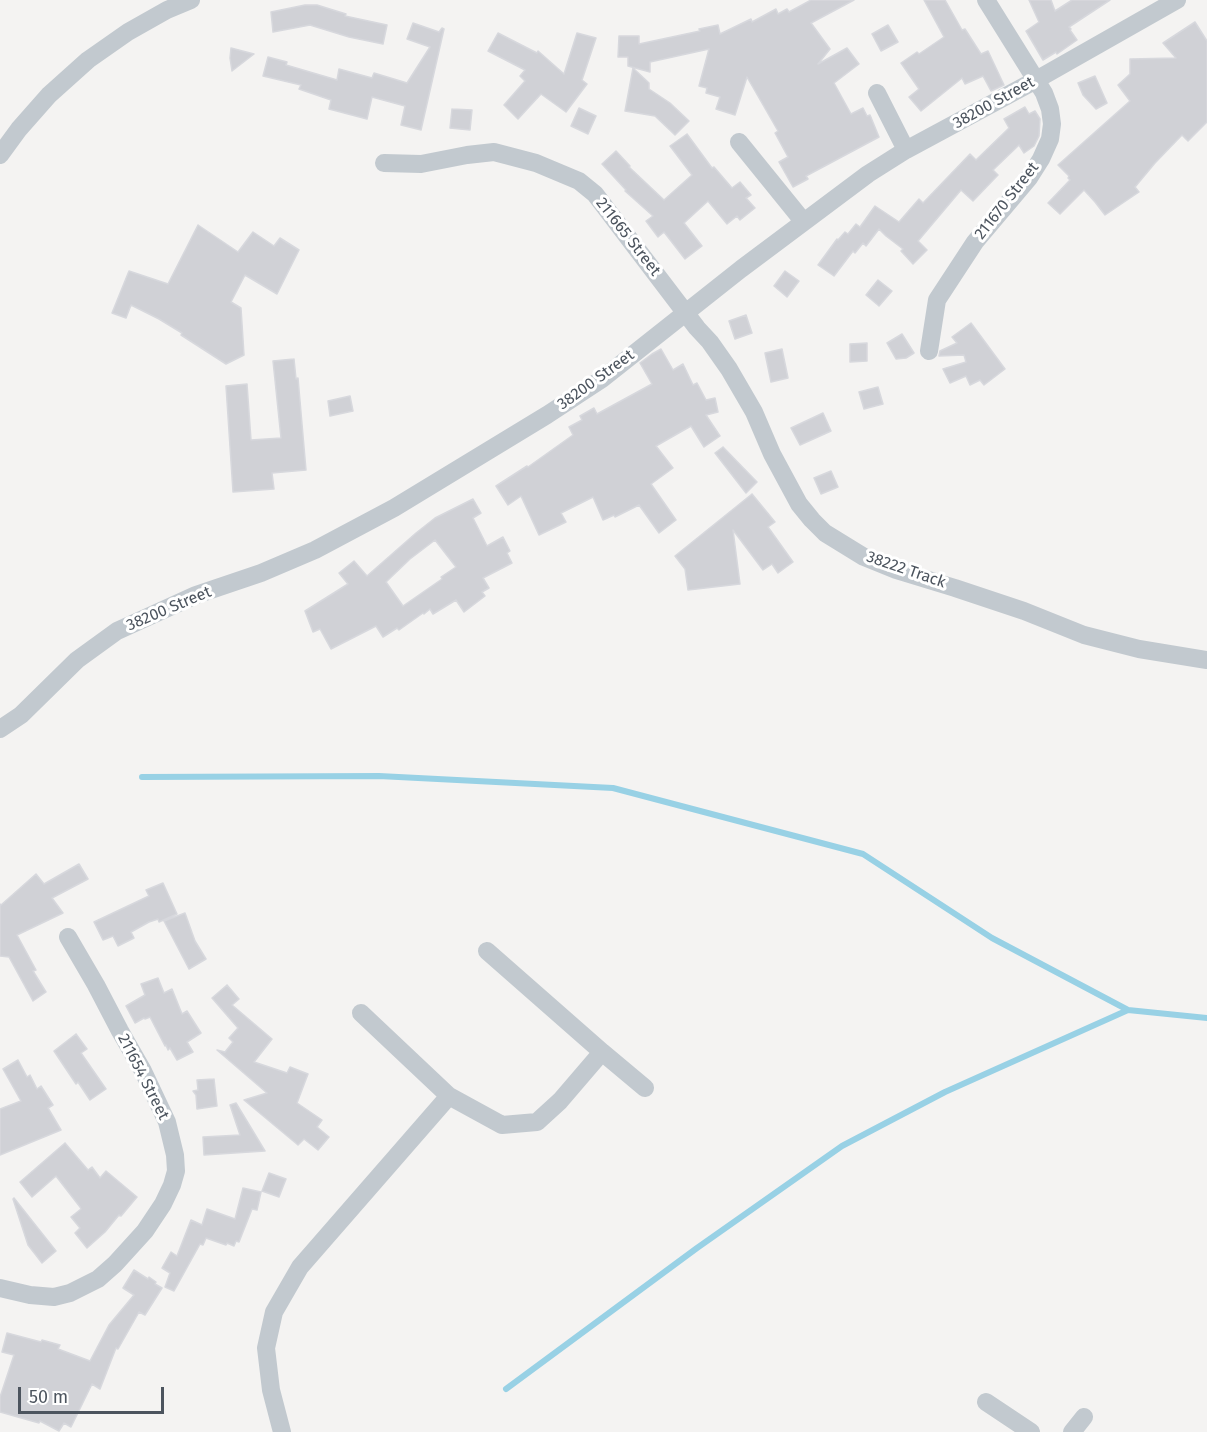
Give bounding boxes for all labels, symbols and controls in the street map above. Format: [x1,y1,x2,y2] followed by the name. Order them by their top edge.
[950,73,1038,133] street label: 38200 Street
[971,159,1043,243] street label: 211670 Street
[592,194,664,280] street label: 211665 Street
[554,346,638,414] street label: 38200 Street
[864,547,948,593] street label: 38222 Track
[124,583,214,635] street label: 38200 Street
[113,1031,173,1123] street label: 211654 Street
[21,1375,166,1413] scale bar
[29,1386,68,1408] text: 50 m

